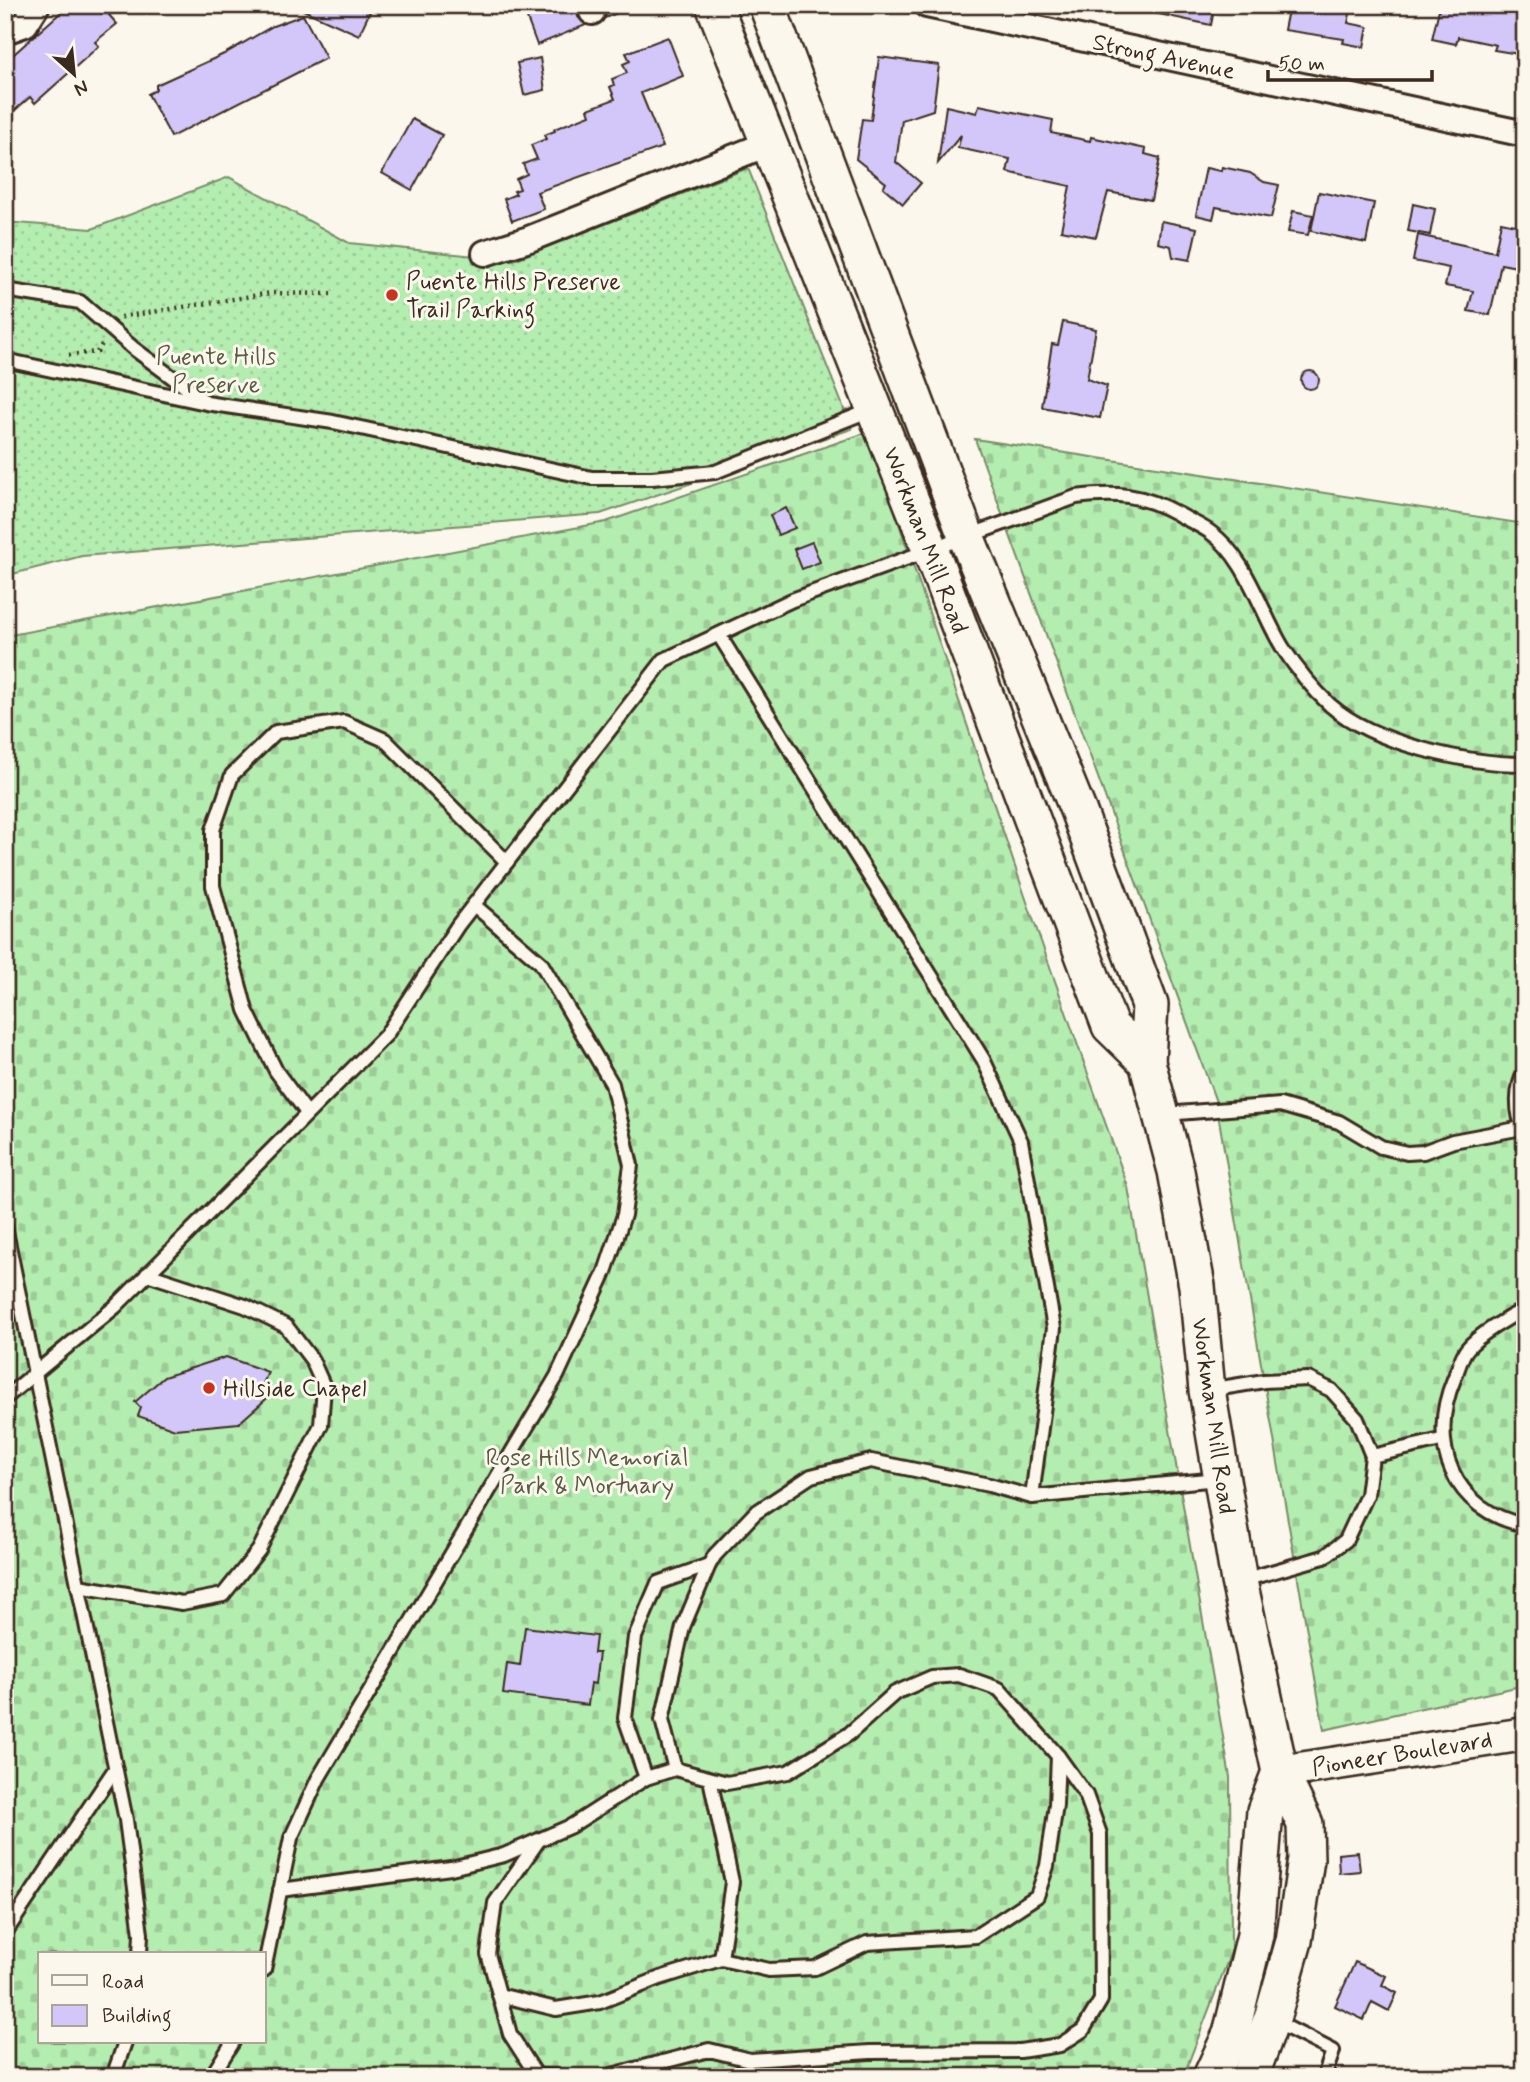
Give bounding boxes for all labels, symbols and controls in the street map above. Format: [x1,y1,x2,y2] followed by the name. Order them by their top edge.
[1089,27,1238,91] street label: Strong Avenue
[38,38,108,108] north arrow
[1268,38,1432,82] scale bar
[1278,50,1325,78] text: 50 m
[70,74,92,102] text: N
[406,267,621,329] place label: Puente Hills Preserve Trail Parking
[384,287,400,303] marker: Puente Hills Preserve Trail Parking
[156,342,277,401] park label: Puente Hills Preserve
[875,443,974,638] street label: Workman Mill Road
[1183,1316,1242,1516] street label: Workman Mill Road
[223,1374,367,1405] place label: Hillside Chapel
[201,1380,217,1396] marker: Hillside Chapel
[486,1443,688,1502] park label: Rose Hills Memorial Park & Mortuary
[1310,1725,1495,1784] street label: Pioneer Boulevard
[38,1952,266,2044] legend
[102,1968,144,1996] text: Road
[102,2002,172,2032] text: Building

